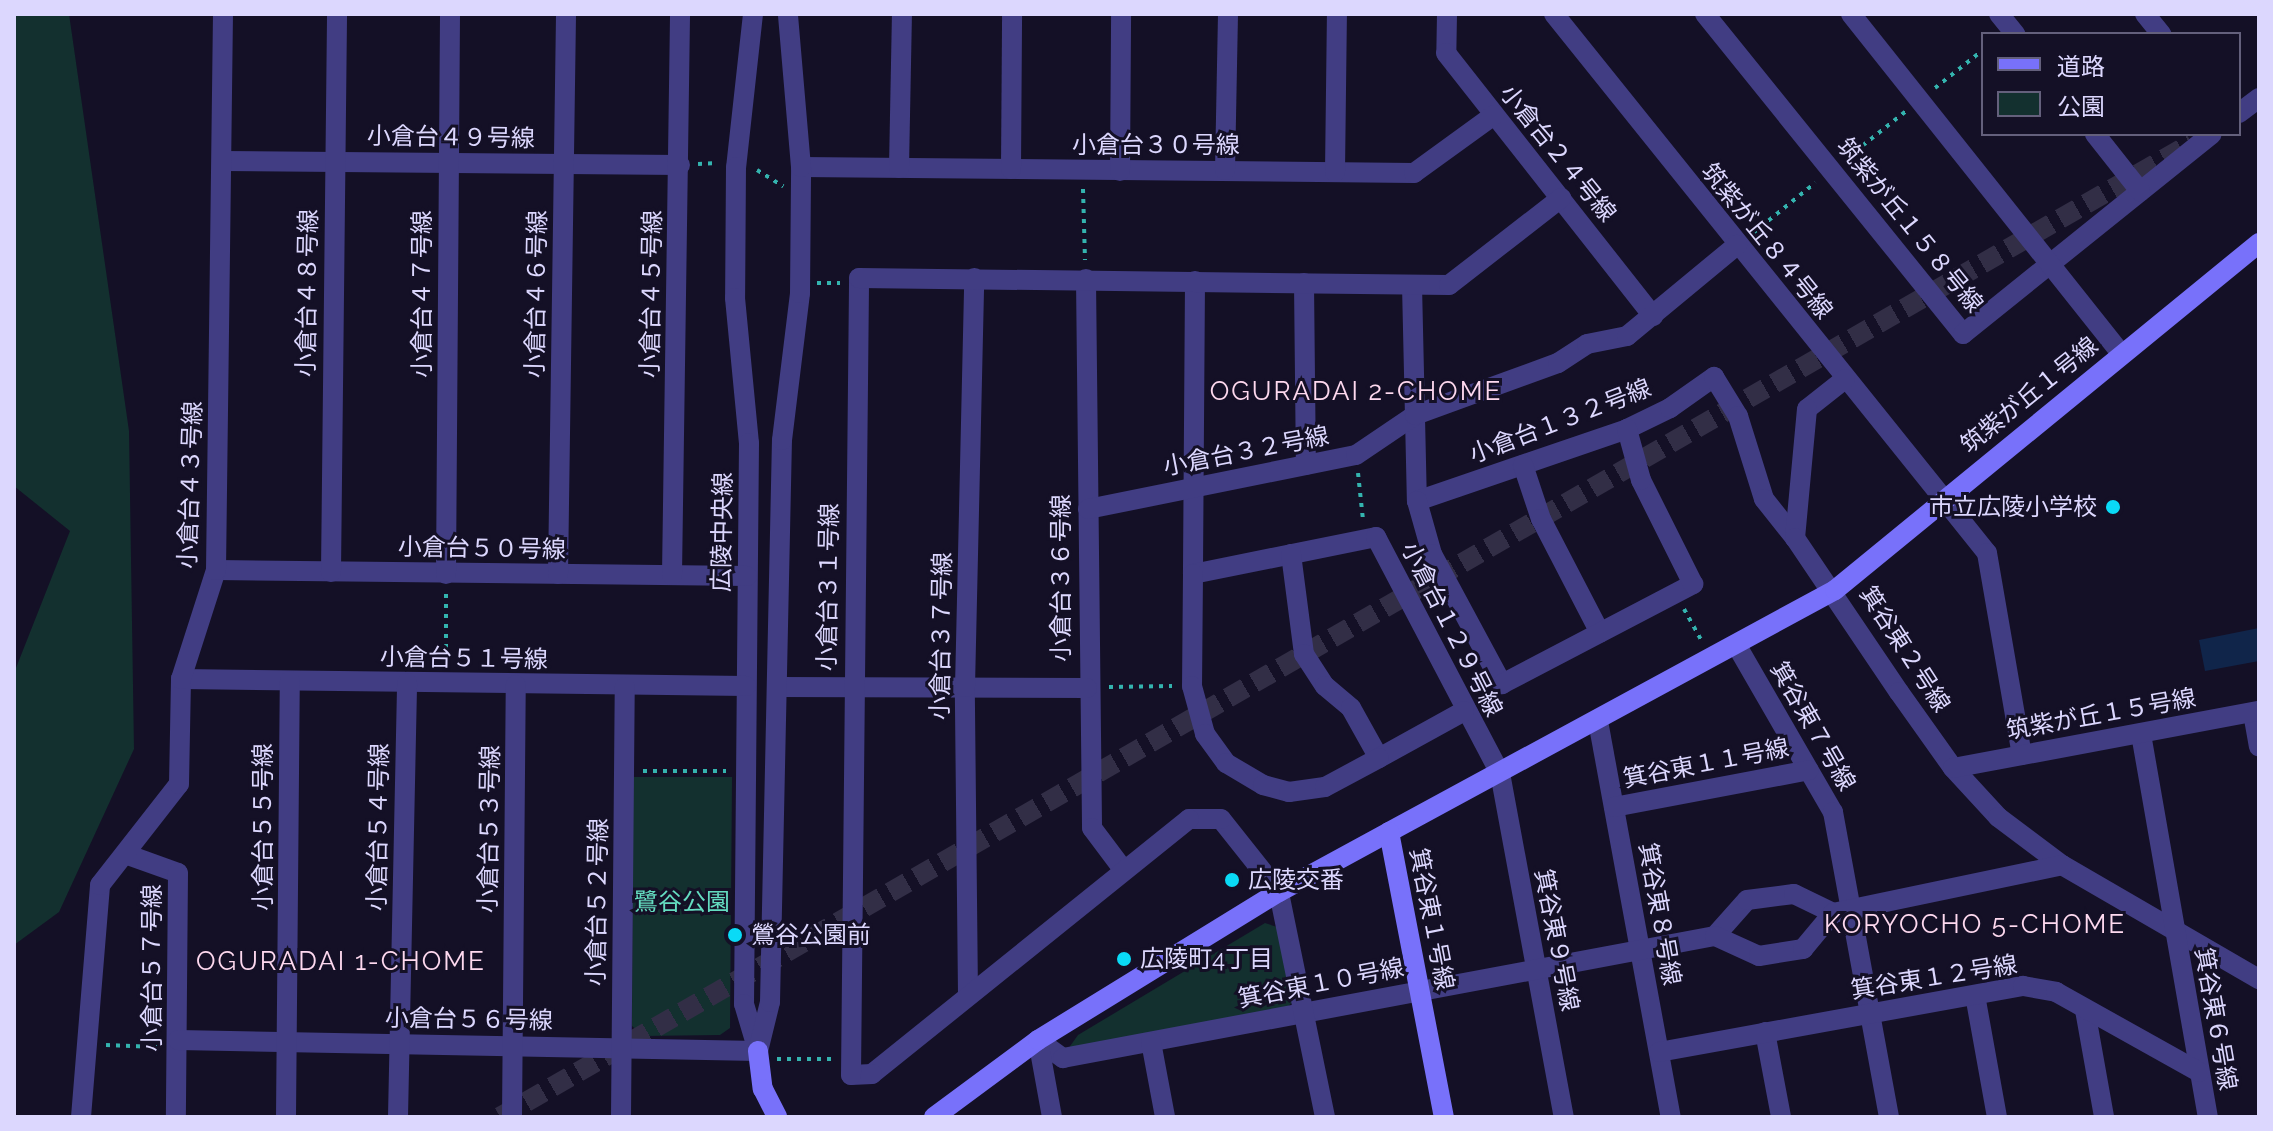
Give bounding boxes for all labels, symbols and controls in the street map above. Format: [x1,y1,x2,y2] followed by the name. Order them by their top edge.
[1981,32,2241,136] legend
[2057,52,2105,81] text: 道路
[1494,79,1622,227] street label: 小倉台２４号線
[2057,92,2105,121] text: 公園
[367,121,535,153] street label: 小倉台４９号線
[1072,131,1240,159] street label: 小倉台３０号線
[1831,132,1989,318] street label: 筑紫が丘１５８号線
[1695,157,1839,325] street label: 筑紫が丘８４号線
[291,209,323,377] street label: 小倉台４８号線
[408,210,436,378] street label: 小倉台４７号線
[520,210,552,378] street label: 小倉台４６号線
[635,210,667,378] street label: 小倉台４５号線
[1955,331,2103,459] street label: 筑紫が丘１号線
[1465,373,1655,469] street label: 小倉台１３２号線
[1210,376,1502,408] district label: OGURADAI 2-CHOME
[173,401,207,569] street label: 小倉台４３号線
[1161,421,1331,481] street label: 小倉台３２号線
[707,472,737,592] street label: 広陵中央線
[1929,493,2097,521] place label: 市立広陵小学校
[1047,494,1075,662] street label: 小倉台３６号線
[2104,498,2122,516] marker: 市立広陵小学校
[812,503,844,671] street label: 小倉台３１号線
[398,532,566,564] street label: 小倉台５０号線
[1396,537,1508,721] street label: 小倉台１２９号線
[925,552,957,720] street label: 小倉台３７号線
[1854,581,1956,717] street label: 箕谷東２号線
[380,642,548,674] street label: 小倉台５１号線
[1765,656,1861,796] street label: 箕谷東７号線
[2004,683,2198,745] street label: 筑紫が丘１５号線
[1621,733,1791,793] street label: 箕谷東１１号線
[249,743,277,911] street label: 小倉台５５号線
[362,743,394,911] street label: 小倉台５４号線
[473,745,505,913] street label: 小倉台５３号線
[581,818,613,986] street label: 小倉台５２号線
[1633,841,1687,987] street label: 箕谷東８号線
[1404,846,1460,992] street label: 箕谷東１号線
[1248,866,1344,894] place label: 広陵交番
[1529,867,1585,1013] street label: 箕谷東９号線
[1223,871,1241,889] marker: 広陵交番
[138,884,166,1052] street label: 小倉台５７号線
[634,888,730,916] park label: 鷺谷公園
[1824,909,2126,941] district label: KORYOCHO 5-CHOME
[751,921,871,949] place label: 鶯谷公園前
[726,926,744,944] marker: 鶯谷公園前
[1140,945,1273,973] place label: 広陵町4丁目
[196,946,486,978] district label: OGURADAI 1-CHOME
[2189,946,2243,1092] street label: 箕谷東６号線
[1115,950,1133,968] marker: 広陵町4丁目
[1849,950,2019,1004] street label: 箕谷東１２号線
[1236,953,1406,1013] street label: 箕谷東１０号線
[385,1003,553,1035] street label: 小倉台５６号線

